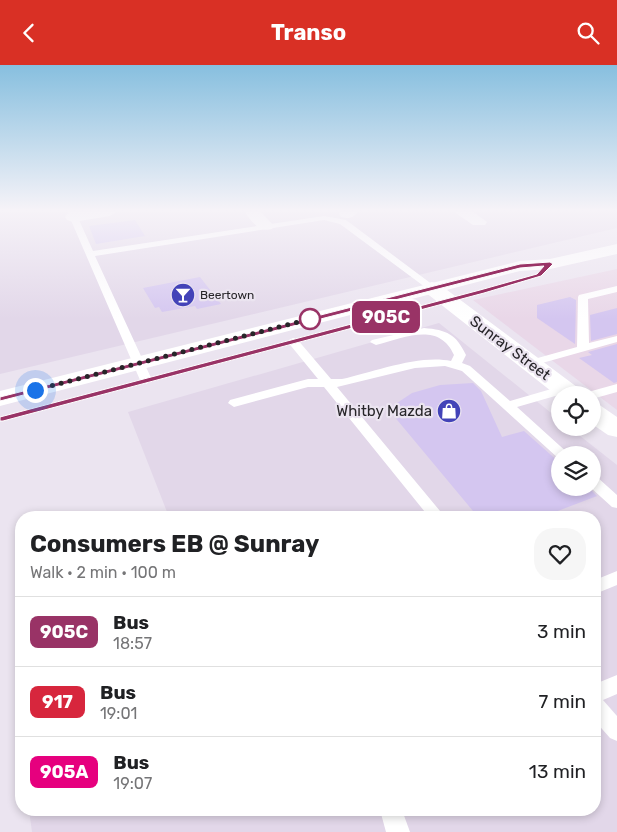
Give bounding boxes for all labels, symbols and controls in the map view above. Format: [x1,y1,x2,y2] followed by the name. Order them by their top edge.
[15,19,43,47] icon: back
[271,19,346,46] text: Transo
[574,19,602,47] icon: search
[170,282,196,308] bar icon: Beertown
[200,288,254,302] place label: Beertown
[351,301,421,333] line badge: 905C
[362,306,410,328] text: 905C
[299,308,321,330] unlabelled marker
[466,312,554,384] street label: Sunray Street
[23,378,48,403] your location
[551,386,601,496] map controls
[551,386,601,436] button: locate
[436,398,462,424] shop icon: Whitby Mazda
[336,402,432,420] place label: Whitby Mazda
[551,446,601,496] button: layers
[534,528,586,580] button: heart
[30,530,319,558] text: Consumers EB @ Sunray
[30,563,176,582] text: Walk · 2 min · 100 m
[113,611,149,634] text: Bus
[537,620,586,643] text: 3 min
[40,621,88,643] text: 905C
[113,634,152,653] text: 18:57
[100,681,136,704] text: Bus
[539,690,586,713] text: 7 min
[42,691,73,713] text: 917
[100,704,137,723] text: 19:01
[113,751,149,774] text: Bus
[529,760,586,783] text: 13 min
[40,761,88,783] text: 905A
[113,774,152,793] text: 19:07

